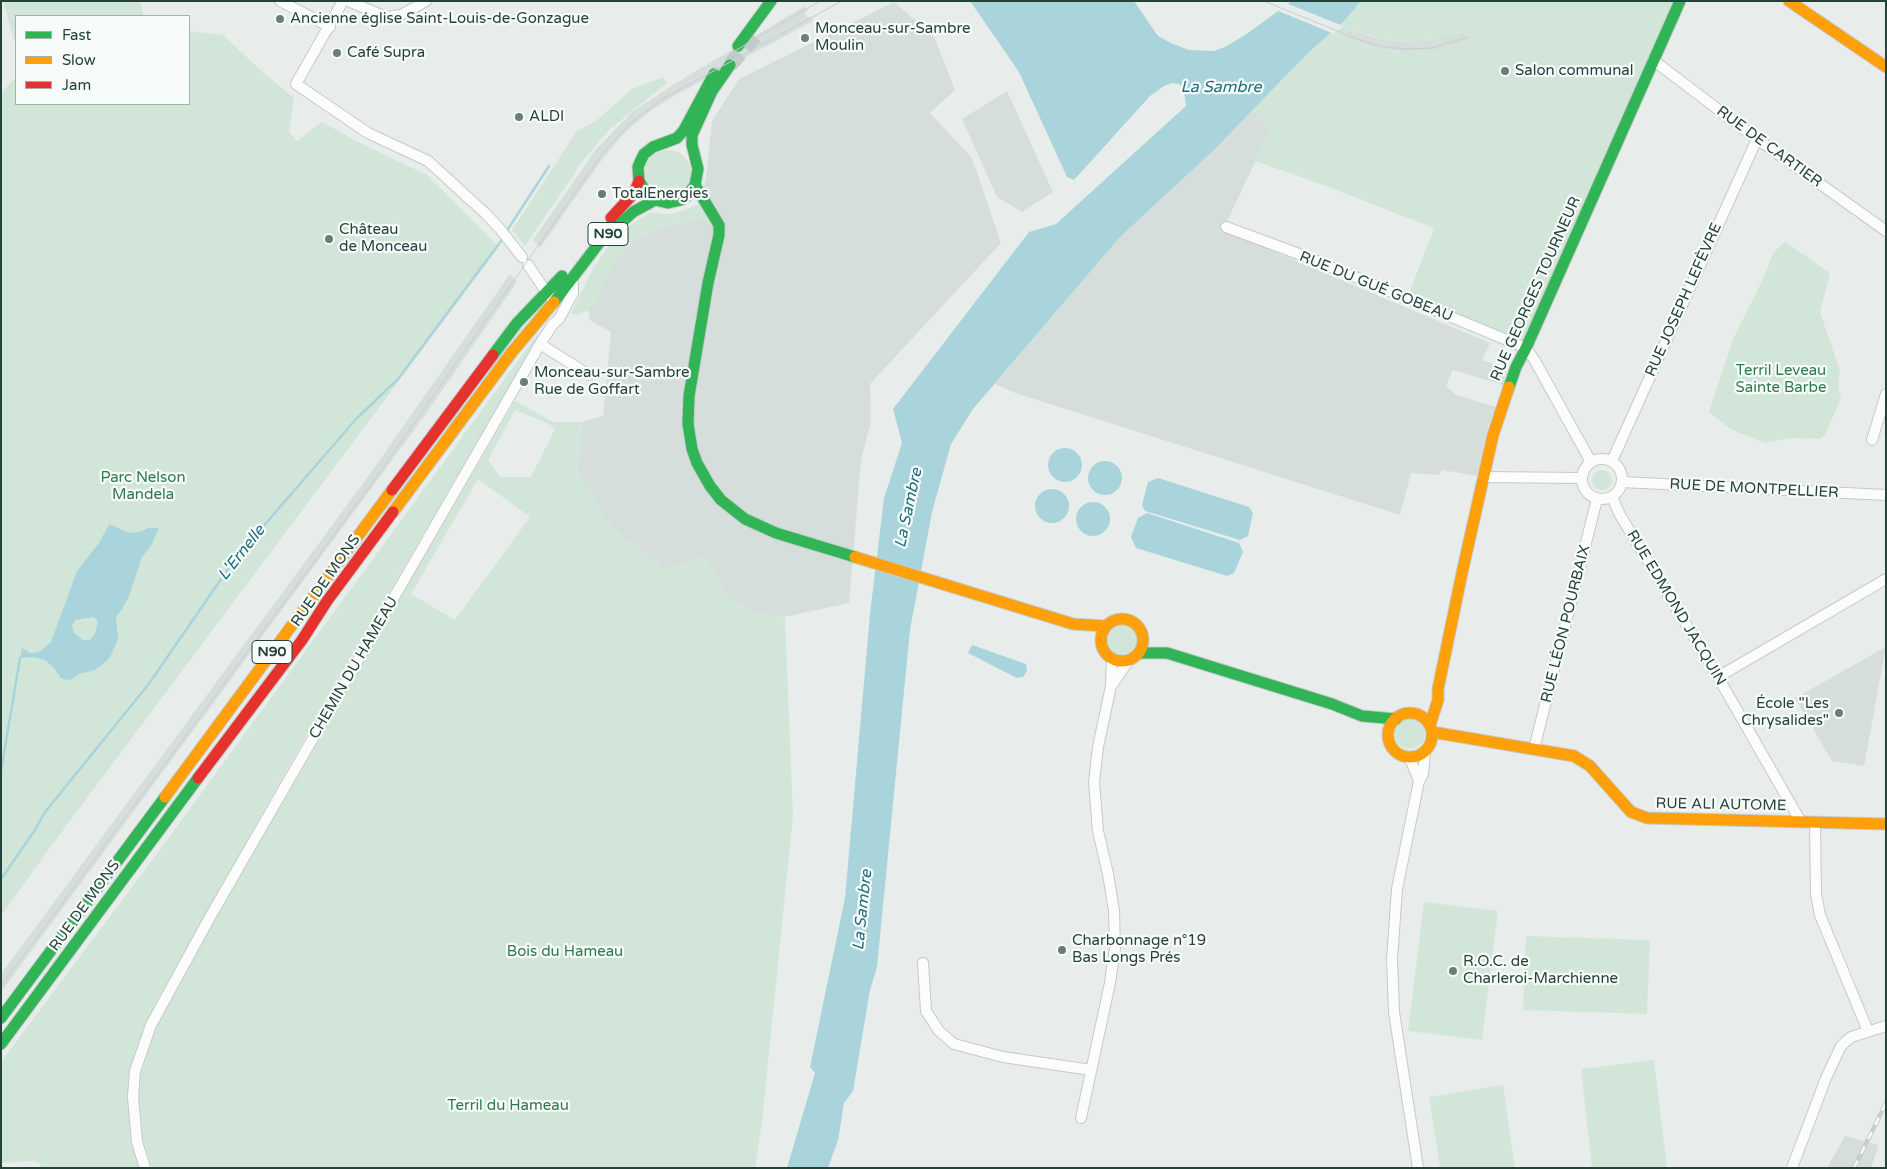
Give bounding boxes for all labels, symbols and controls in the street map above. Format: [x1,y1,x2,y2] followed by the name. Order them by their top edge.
[290,10,589,28] place label: Ancienne église Saint-Louis-de-Gonzague
[274,13,286,25] marker: Ancienne église Saint-Louis-de-Gonzague
[15,15,190,105] legend
[815,20,970,55] place label: Monceau-sur-Sambre Moulin
[62,26,91,44] text: Fast
[799,32,811,44] marker: Monceau-sur-Sambre Moulin
[347,44,425,62] place label: Café Supra
[331,47,343,59] marker: Café Supra
[62,51,96,69] text: Slow
[1515,62,1634,80] place label: Salon communal
[1499,65,1511,77] marker: Salon communal
[62,76,91,94] text: Jam
[1181,78,1261,98] water label: La Sambre
[1713,103,1825,191] street label: RUE DE CARTIER
[529,108,564,126] place label: ALDI
[513,111,525,123] marker: ALDI
[612,185,708,203] place label: TotalEnergies
[596,188,608,200] marker: TotalEnergies
[1487,194,1585,384] street label: RUE GEORGES TOURNEUR
[1642,220,1726,380] street label: RUE JOSEPH LEFÈVRE
[339,221,427,256] place label: Château de Monceau
[588,222,628,245] road number: N90
[323,233,335,245] marker: Château de Monceau
[1297,248,1455,326] street label: RUE DU GUÉ GOBEAU
[1736,362,1826,397] park label: Terril Leveau Sainte Barbe
[534,364,689,399] place label: Monceau-sur-Sambre Rue de Goffart
[518,376,530,388] marker: Monceau-sur-Sambre Rue de Goffart
[891,466,927,550] water label: La Sambre
[100,469,186,504] park label: Parc Nelson Mandela
[1669,476,1839,502] street label: RUE DE MONTPELLIER
[214,522,270,584] water label: L'Ernelle
[1622,527,1730,689] street label: RUE EDMOND JACQUIN
[288,532,364,630] street label: RUE DE MONS
[1538,543,1594,705] street label: RUE LÉON POURBAIX
[306,594,402,742] street label: CHEMIN DU HAMEAU
[252,640,292,664] road number: N90
[1741,695,1829,730] place label: École "Les Chrysalides"
[1833,707,1845,719] marker: École "Les Chrysalides"
[1655,795,1787,815] street label: RUE ALI AUTOME
[46,857,124,955] street label: RUE DE MONS
[849,869,877,951] water label: La Sambre
[1072,932,1206,967] place label: Charbonnage n°19 Bas Longs Prés
[507,943,623,961] park label: Bois du Hameau
[1056,944,1068,956] marker: Charbonnage n°19 Bas Longs Prés
[1463,953,1618,988] place label: R.O.C. de Charleroi-Marchienne
[1447,965,1459,977] marker: R.O.C. de Charleroi-Marchienne
[447,1097,569,1115] park label: Terril du Hameau

